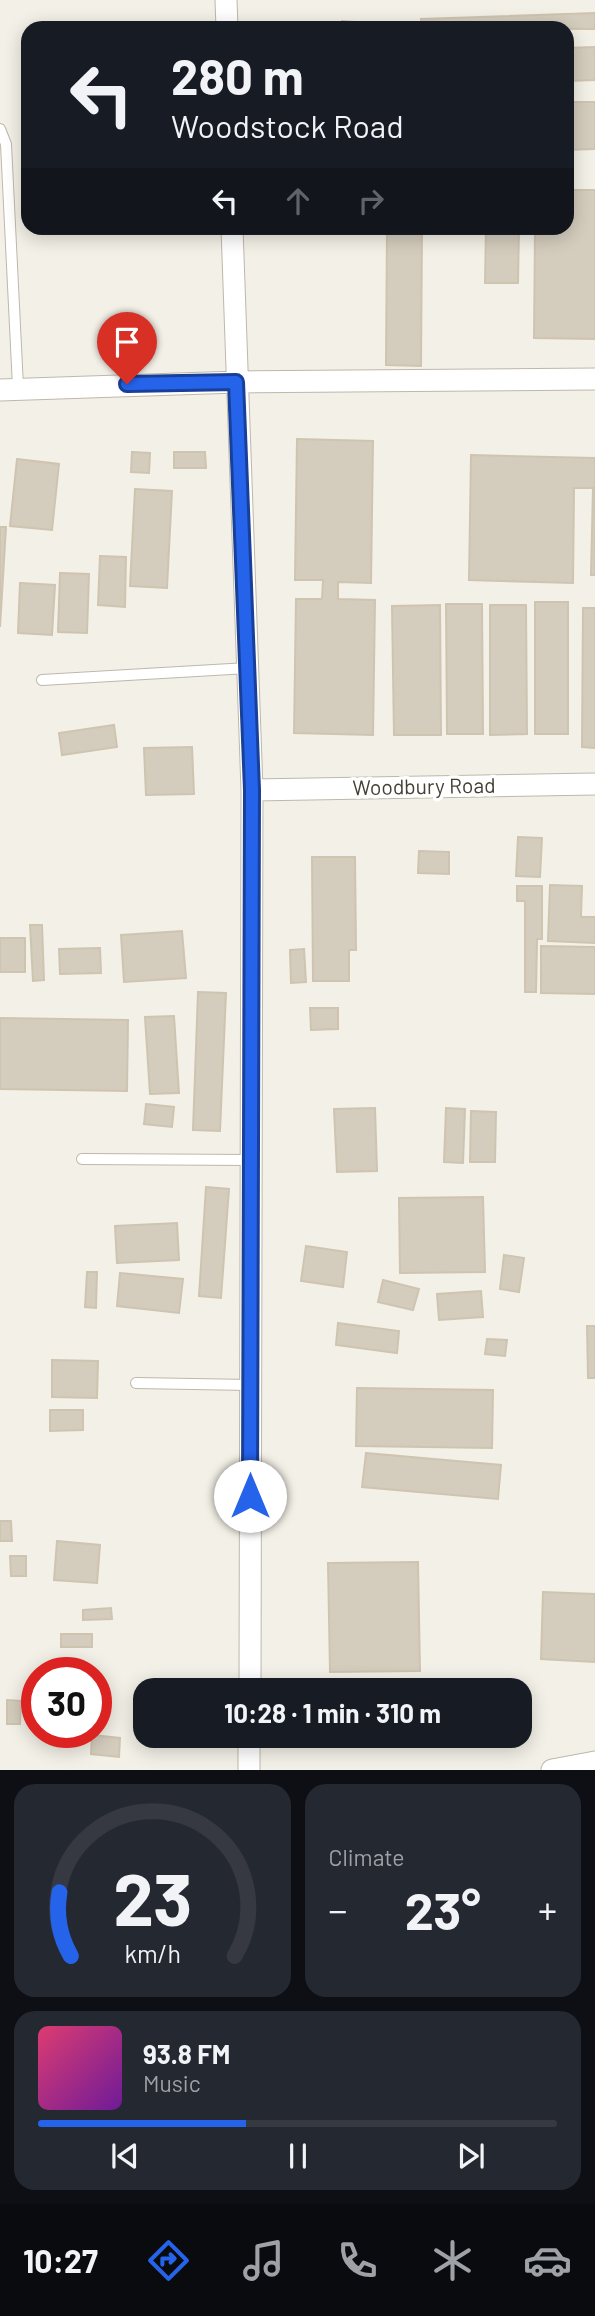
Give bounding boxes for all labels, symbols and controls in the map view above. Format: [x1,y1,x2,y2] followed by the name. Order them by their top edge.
[171,46,304,105] text: 280 m
[56,49,147,140] icon: left
[171,106,404,144] text: Woodstock Road
[206,182,244,220] icon: left
[279,182,317,220] icon: ahead
[352,182,390,220] icon: right
[97,312,157,384] pin
[108,323,146,361] icon: arrive
[352,772,496,799] street label: Woodbury Road
[213,1459,287,1533] position arrow
[21,1657,112,1748] speed limit sign: 30
[224,1697,441,1728] text: 10:28 · 1 min · 310 m
[329,1843,405,1871] text: Climate
[113,1854,192,1942] text: 23
[405,1878,481,1940] text: 23°
[329,1886,348,1932] text: −
[538,1886,557,1932] text: +
[124,1938,181,1968] text: km/h
[143,2038,230,2069] text: 93.8 FM
[143,2069,201,2097] text: Music
[106,2137,144,2175] icon: previous
[279,2137,317,2175] icon: pause
[452,2137,490,2175] icon: next
[144,2236,193,2285] icon: directions
[239,2236,288,2285] icon: music
[333,2236,382,2285] icon: phone
[428,2236,477,2285] icon: climate
[523,2236,572,2285] icon: car
[23,2241,98,2279] text: 10:27

